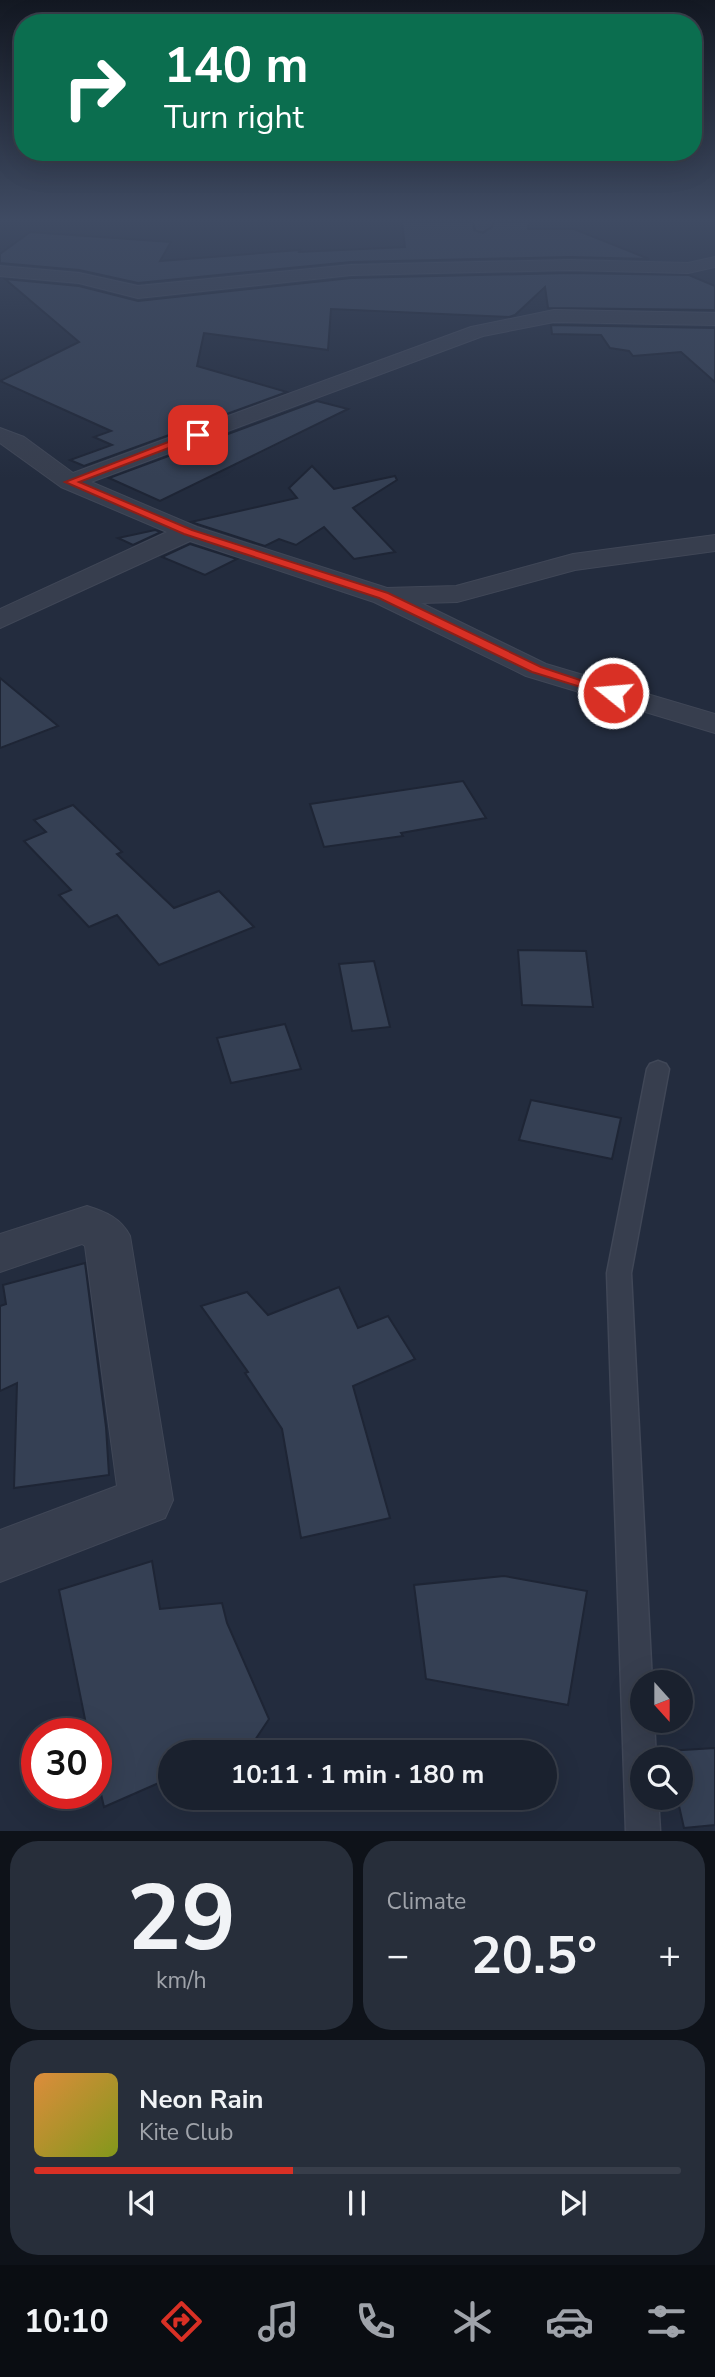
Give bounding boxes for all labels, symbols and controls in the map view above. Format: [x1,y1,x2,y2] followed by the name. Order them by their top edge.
[164,32,308,99] text: 140 m
[49,42,140,133] icon: right
[164,96,304,139] text: Turn right
[168,405,228,465] pin
[179,416,217,454] icon: arrive
[576,656,650,730] position arrow
[630,1670,693,1732] north arrow
[630,1670,693,1810] map controls
[21,1718,112,1809] speed limit sign: 30
[630,1747,693,1810] button: search
[231,1757,484,1792] text: 10:11 · 1 min · 180 m
[127,1857,236,1981] text: 29
[387,1886,466,1917] text: Climate
[471,1920,597,1991] text: 20.5°
[387,1930,409,1981] text: −
[658,1930,681,1981] text: +
[156,1965,207,1996] text: km/h
[139,2082,264,2117] text: Neon Rain
[139,2117,233,2148] text: Kite Club
[123,2184,161,2222] icon: previous
[338,2184,376,2222] icon: pause
[554,2184,592,2222] icon: next
[157,2297,206,2346] icon: directions
[254,2297,303,2346] icon: music
[351,2297,400,2346] icon: phone
[448,2297,497,2346] icon: climate
[545,2297,594,2346] icon: car
[642,2297,691,2346] icon: filters
[24,2300,109,2343] text: 10:10

